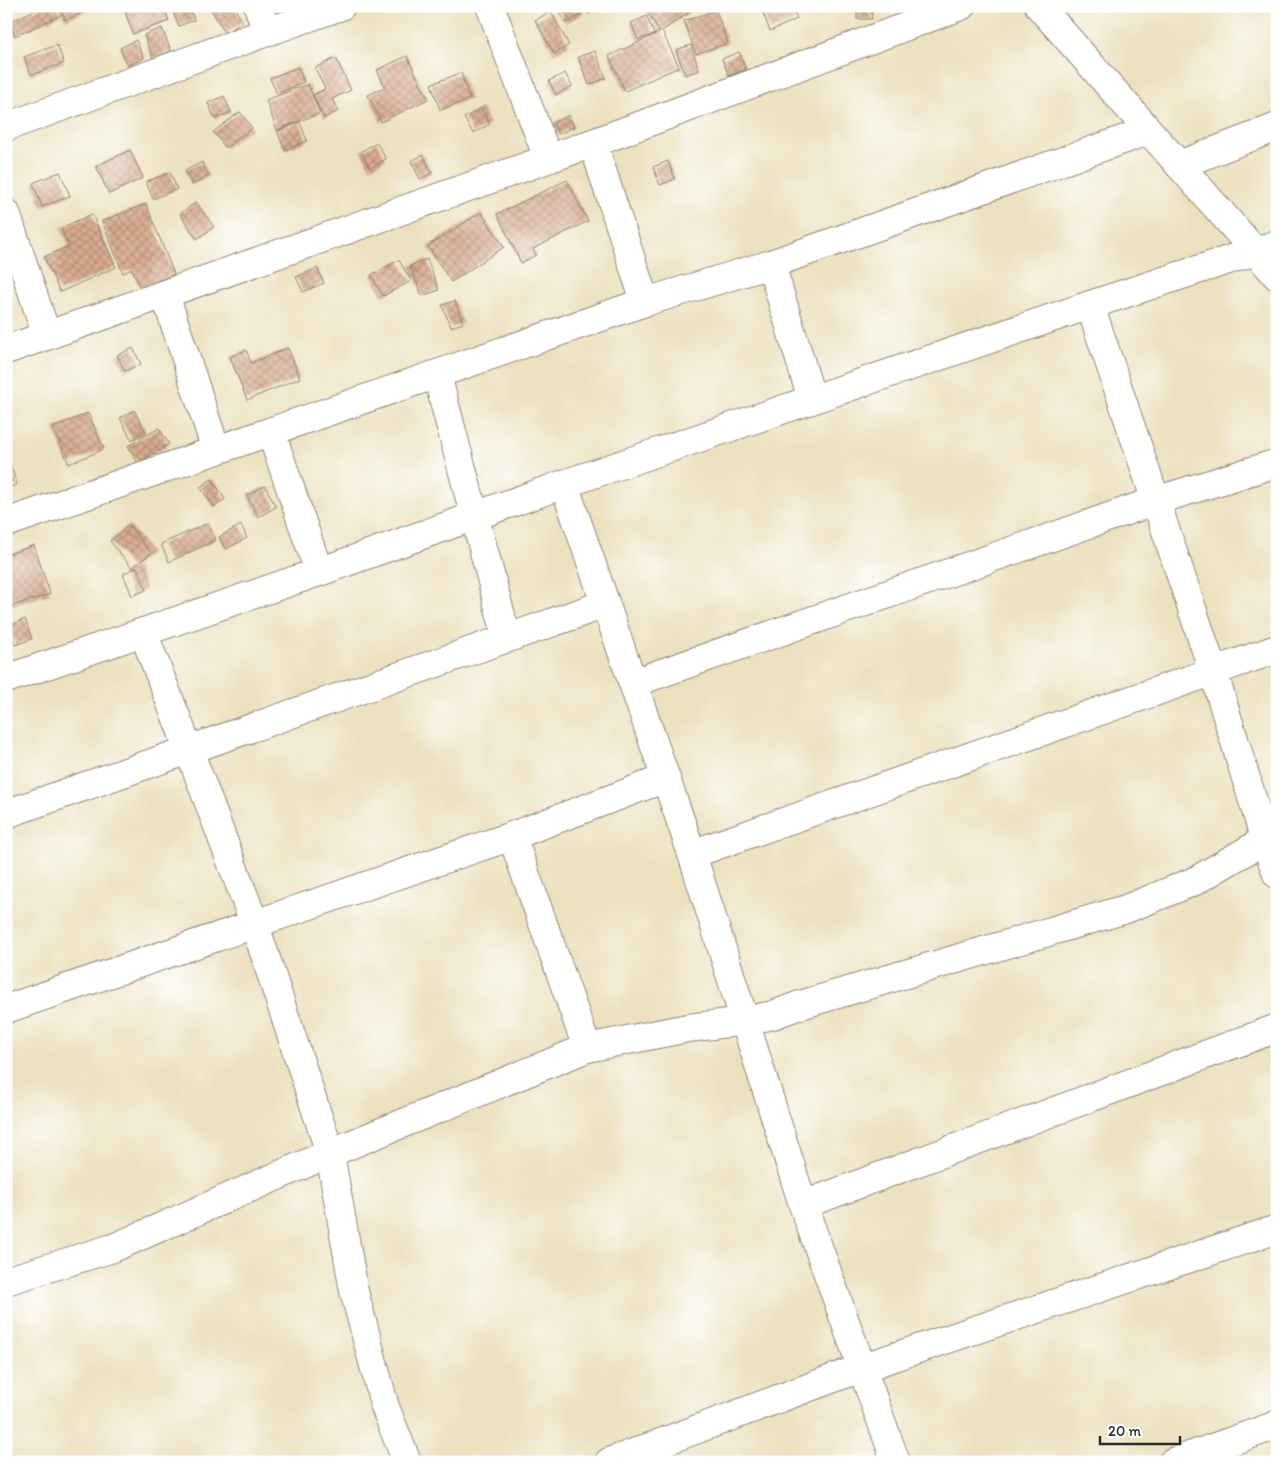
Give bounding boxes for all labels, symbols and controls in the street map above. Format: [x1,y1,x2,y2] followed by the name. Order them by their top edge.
[1100,1413,1180,1445] scale bar
[1108,1422,1142,1440] text: 20 m

